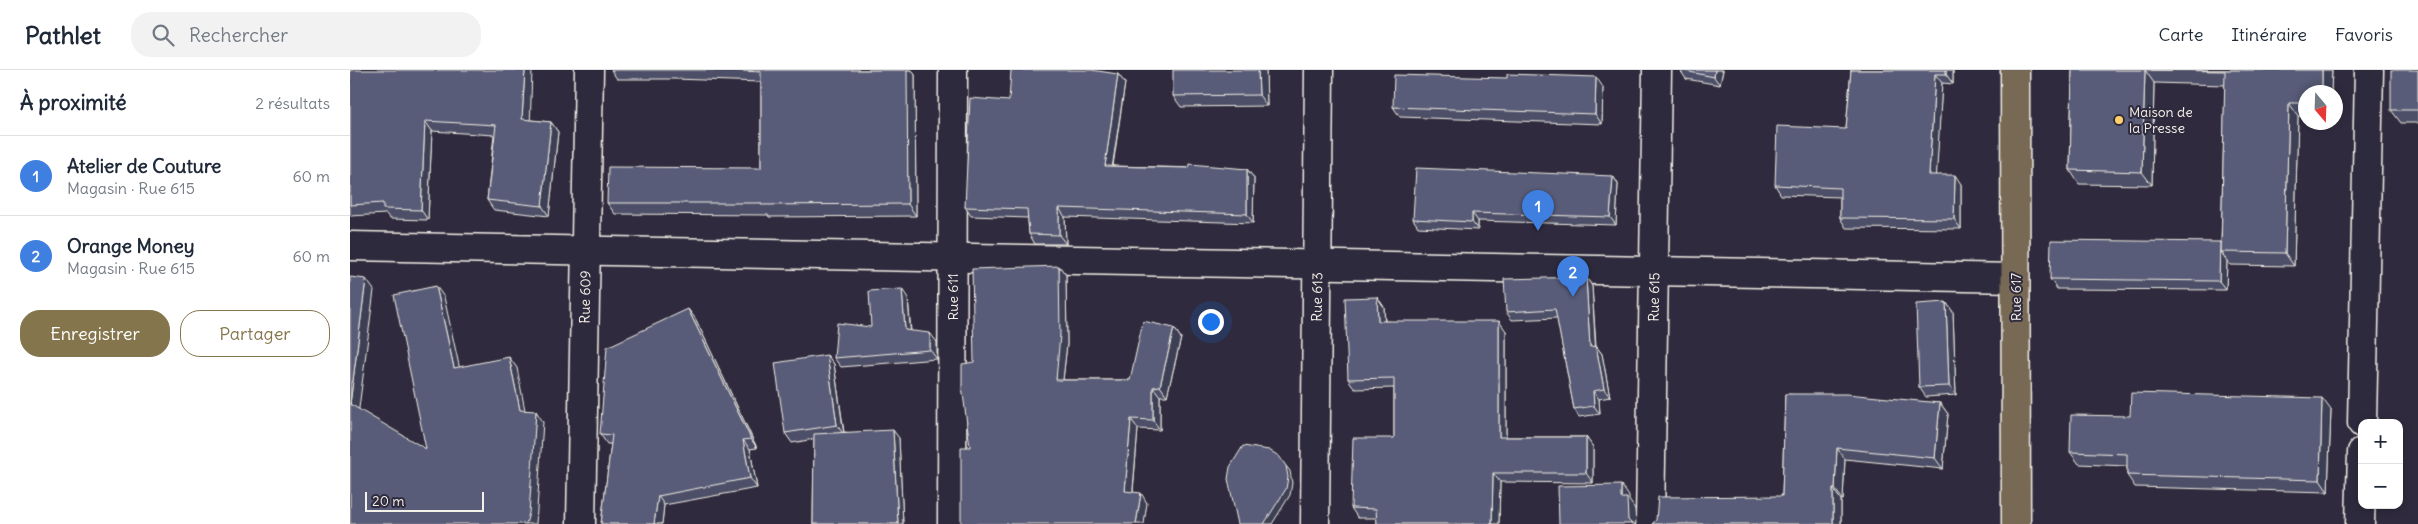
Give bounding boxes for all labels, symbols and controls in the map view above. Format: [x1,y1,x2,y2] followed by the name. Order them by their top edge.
[131,12,481,57] search box
[25,20,101,50] text: Pathlet
[149,21,177,49] icon: search
[189,23,288,47] text: Rechercher
[2158,23,2203,46] text: Carte
[2231,23,2307,46] text: Itinéraire
[2335,23,2393,46] text: Favoris
[2298,85,2343,130] north arrow
[20,89,127,116] text: À proximité
[255,93,330,113] text: 2 résultats
[2129,103,2193,137] place label: Maison de la Presse
[2113,114,2125,126] marker: Maison de la Presse
[67,154,221,178] text: Atelier de Couture
[33,166,39,186] text: 1
[292,166,330,186] text: 60 m
[67,178,195,198] text: Magasin · Rue 615
[1522,190,1554,231] pin: 1
[67,234,194,258] text: Orange Money
[32,246,40,266] text: 2
[292,246,330,266] text: 60 m
[1557,256,1589,297] pin: 2
[67,258,195,278] text: Magasin · Rue 615
[576,270,594,324] street label: Rue 609
[1308,272,1326,322] street label: Rue 613
[1645,272,1663,322] street label: Rue 615
[2007,273,2025,321] street label: Rue 617
[944,274,962,321] street label: Rue 611
[1198,309,1224,335] your location
[20,310,170,357] button: Enregistrer
[180,310,330,357] button: Partager
[2358,419,2403,509] map controls
[2358,419,2403,464] button: +
[2358,464,2403,509] button: −
[365,489,484,512] scale bar
[372,492,405,510] text: 20 m

